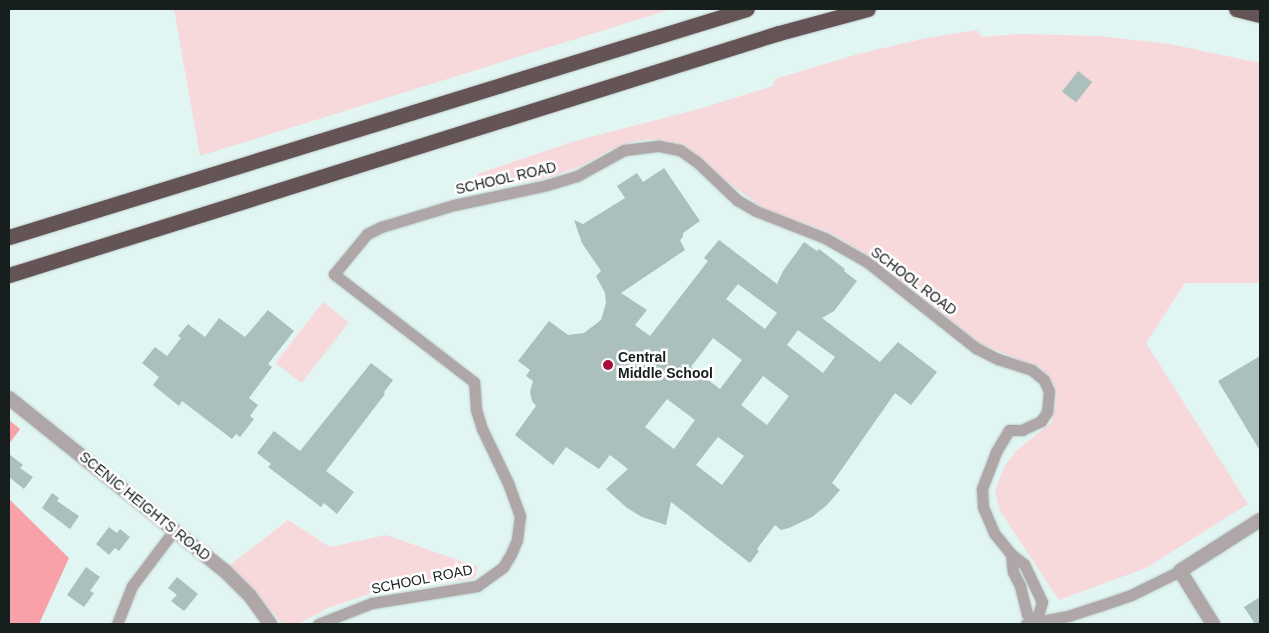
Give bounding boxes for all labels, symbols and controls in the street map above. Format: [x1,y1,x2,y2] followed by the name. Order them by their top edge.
[454,158,558,198] street label: SCHOOL ROAD
[868,243,960,319] street label: SCHOOL ROAD
[618,349,713,382] place label: Central Middle School
[602,359,614,371] marker: Central Middle School
[76,448,214,564] street label: SCENIC HEIGHTS ROAD
[370,561,474,597] street label: SCHOOL ROAD

